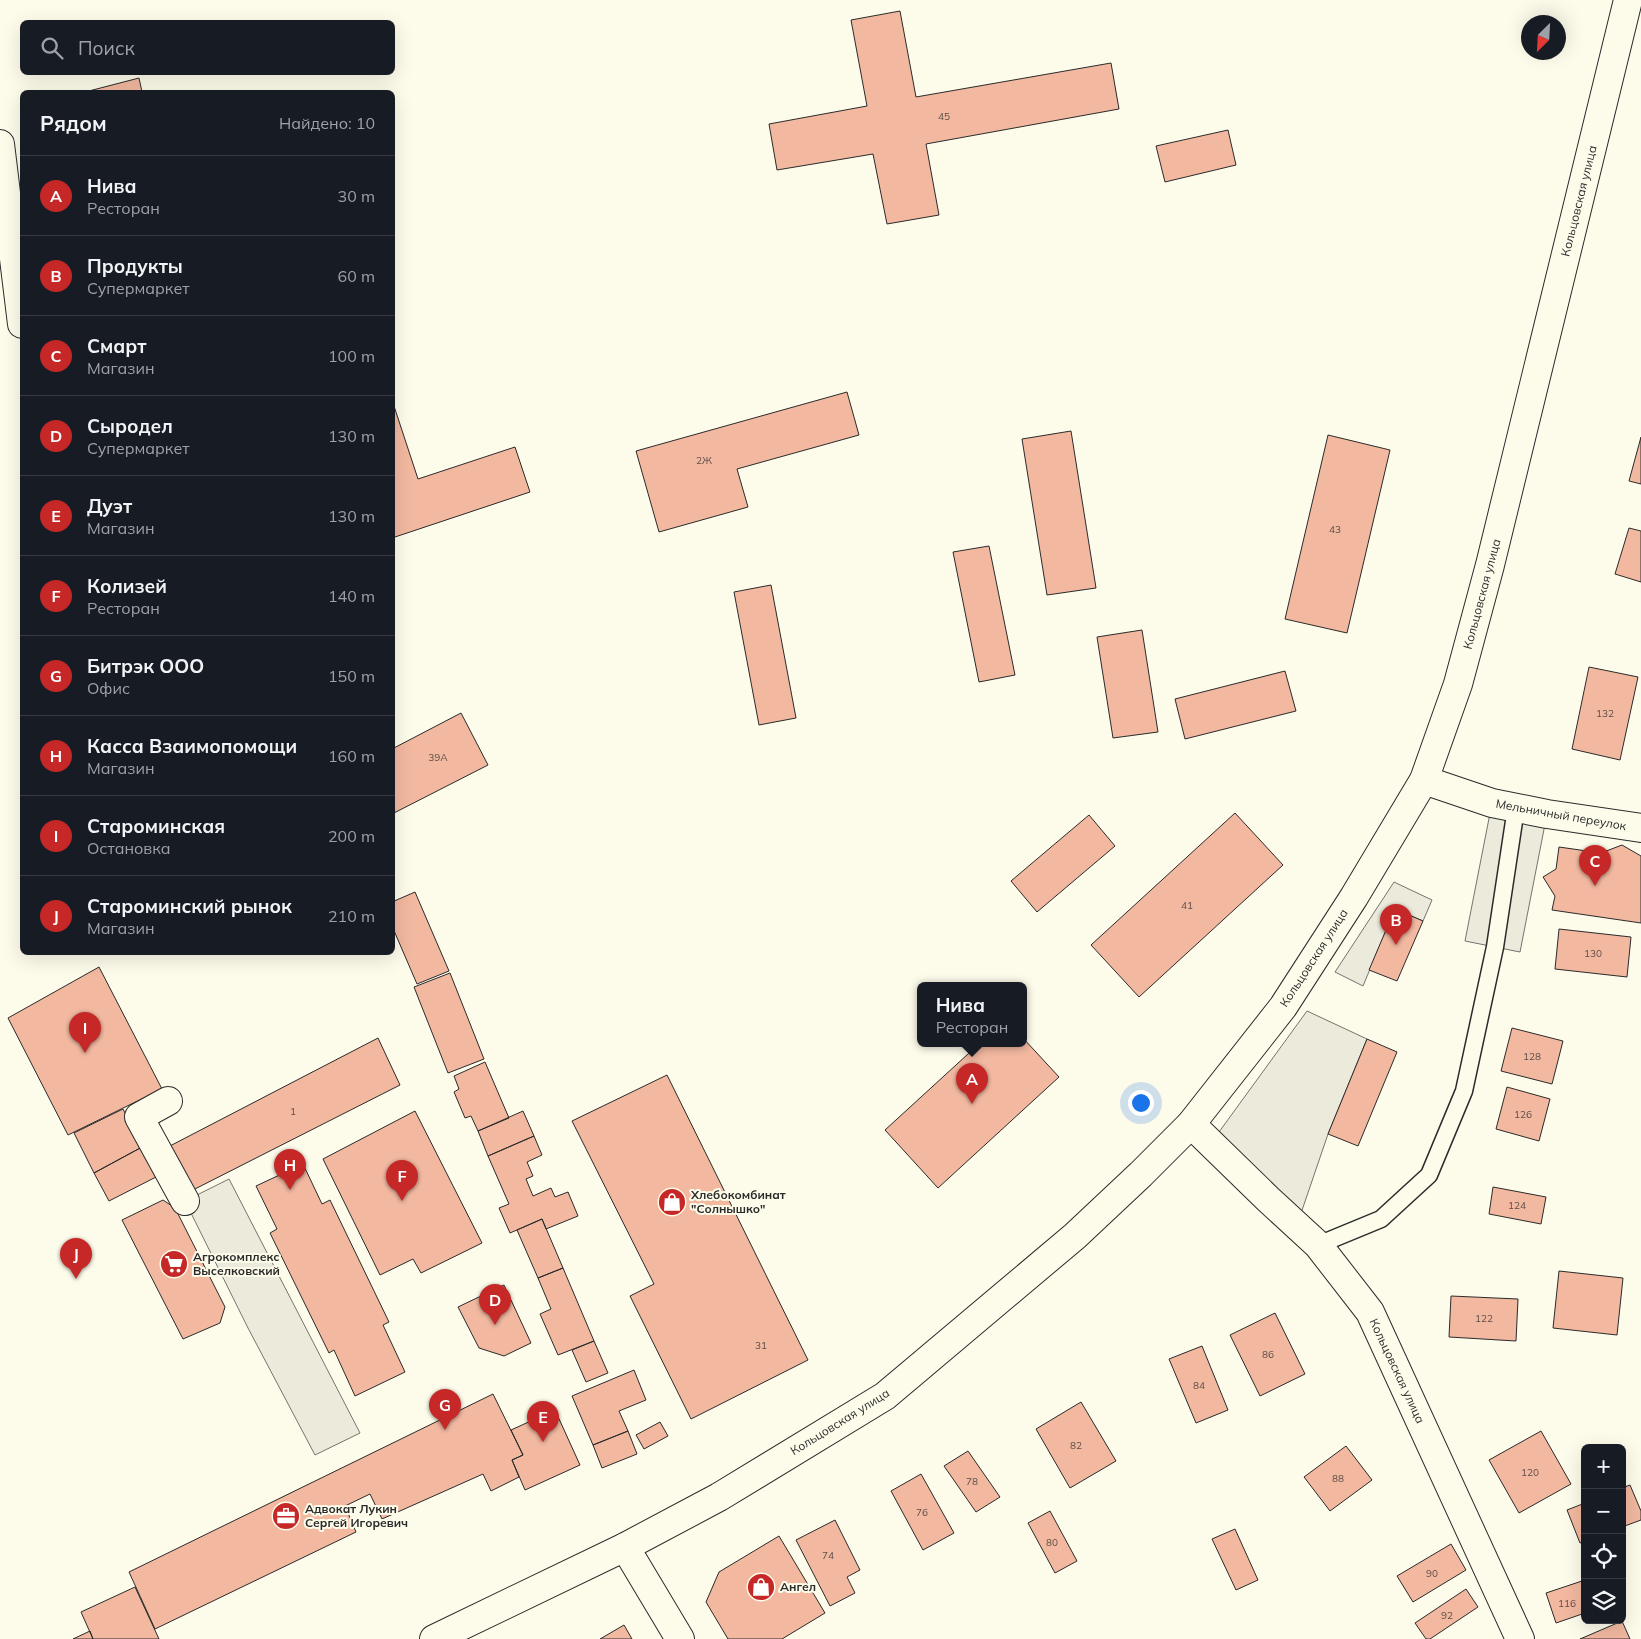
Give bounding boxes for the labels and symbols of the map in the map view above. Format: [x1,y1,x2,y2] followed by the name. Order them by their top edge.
[1521,15,1566,60] north arrow
[938,110,950,123] house number: 45
[1557,144,1600,258] street label: Кольцовская улица
[696,454,712,467] house number: 2Ж
[1329,523,1341,536] house number: 43
[1460,537,1503,651] street label: Кольцовская улица
[1596,707,1614,720] house number: 132
[428,751,448,764] house number: 39А
[1495,796,1628,833] street label: Мельничный переулок
[1579,845,1611,886] pin: C
[1181,899,1193,912] house number: 41
[1380,904,1412,945] pin: B
[1276,906,1351,1010] street label: Кольцовская улица
[1584,947,1602,960] house number: 130
[69,1012,101,1053] pin: I
[1523,1050,1541,1063] house number: 128
[956,1063,988,1104] pin: A
[1128,1090,1154,1116] your location
[290,1105,296,1118] house number: 1
[1514,1108,1532,1121] house number: 126
[274,1149,306,1190] pin: H
[386,1160,418,1201] pin: F
[657,1187,687,1217] shop icon: Хлебокомбинат "Солнышко"
[690,1187,786,1216] place label: Хлебокомбинат "Солнышко"
[1508,1199,1526,1212] house number: 124
[60,1238,92,1279] pin: J
[159,1249,189,1279] supermarket icon: Агрокомплекс Выселковский
[193,1249,280,1278] place label: Агрокомплекс Выселковский
[479,1284,511,1325] pin: D
[1475,1312,1493,1325] house number: 122
[1367,1316,1428,1426] street label: Кольцовская улица
[755,1339,767,1352] house number: 31
[1262,1348,1274,1361] house number: 86
[1193,1379,1205,1392] house number: 84
[787,1385,892,1458] street label: Кольцовская улица
[429,1389,461,1430] pin: G
[527,1401,559,1442] pin: E
[1070,1439,1082,1452] house number: 82
[1521,1466,1539,1479] house number: 120
[1332,1472,1344,1485] house number: 88
[966,1475,978,1488] house number: 78
[271,1501,301,1531] office icon: Адвокат Лукин Сергей Игоревич
[305,1501,408,1530] place label: Адвокат Лукин Сергей Игоревич
[916,1506,928,1519] house number: 76
[1046,1536,1058,1549] house number: 80
[822,1549,834,1562] house number: 74
[1426,1567,1438,1580] house number: 90
[746,1572,776,1602] shop icon: Ангел
[780,1579,816,1594] place label: Ангел
[1558,1597,1576,1610] house number: 116
[1441,1609,1453,1622] house number: 92

